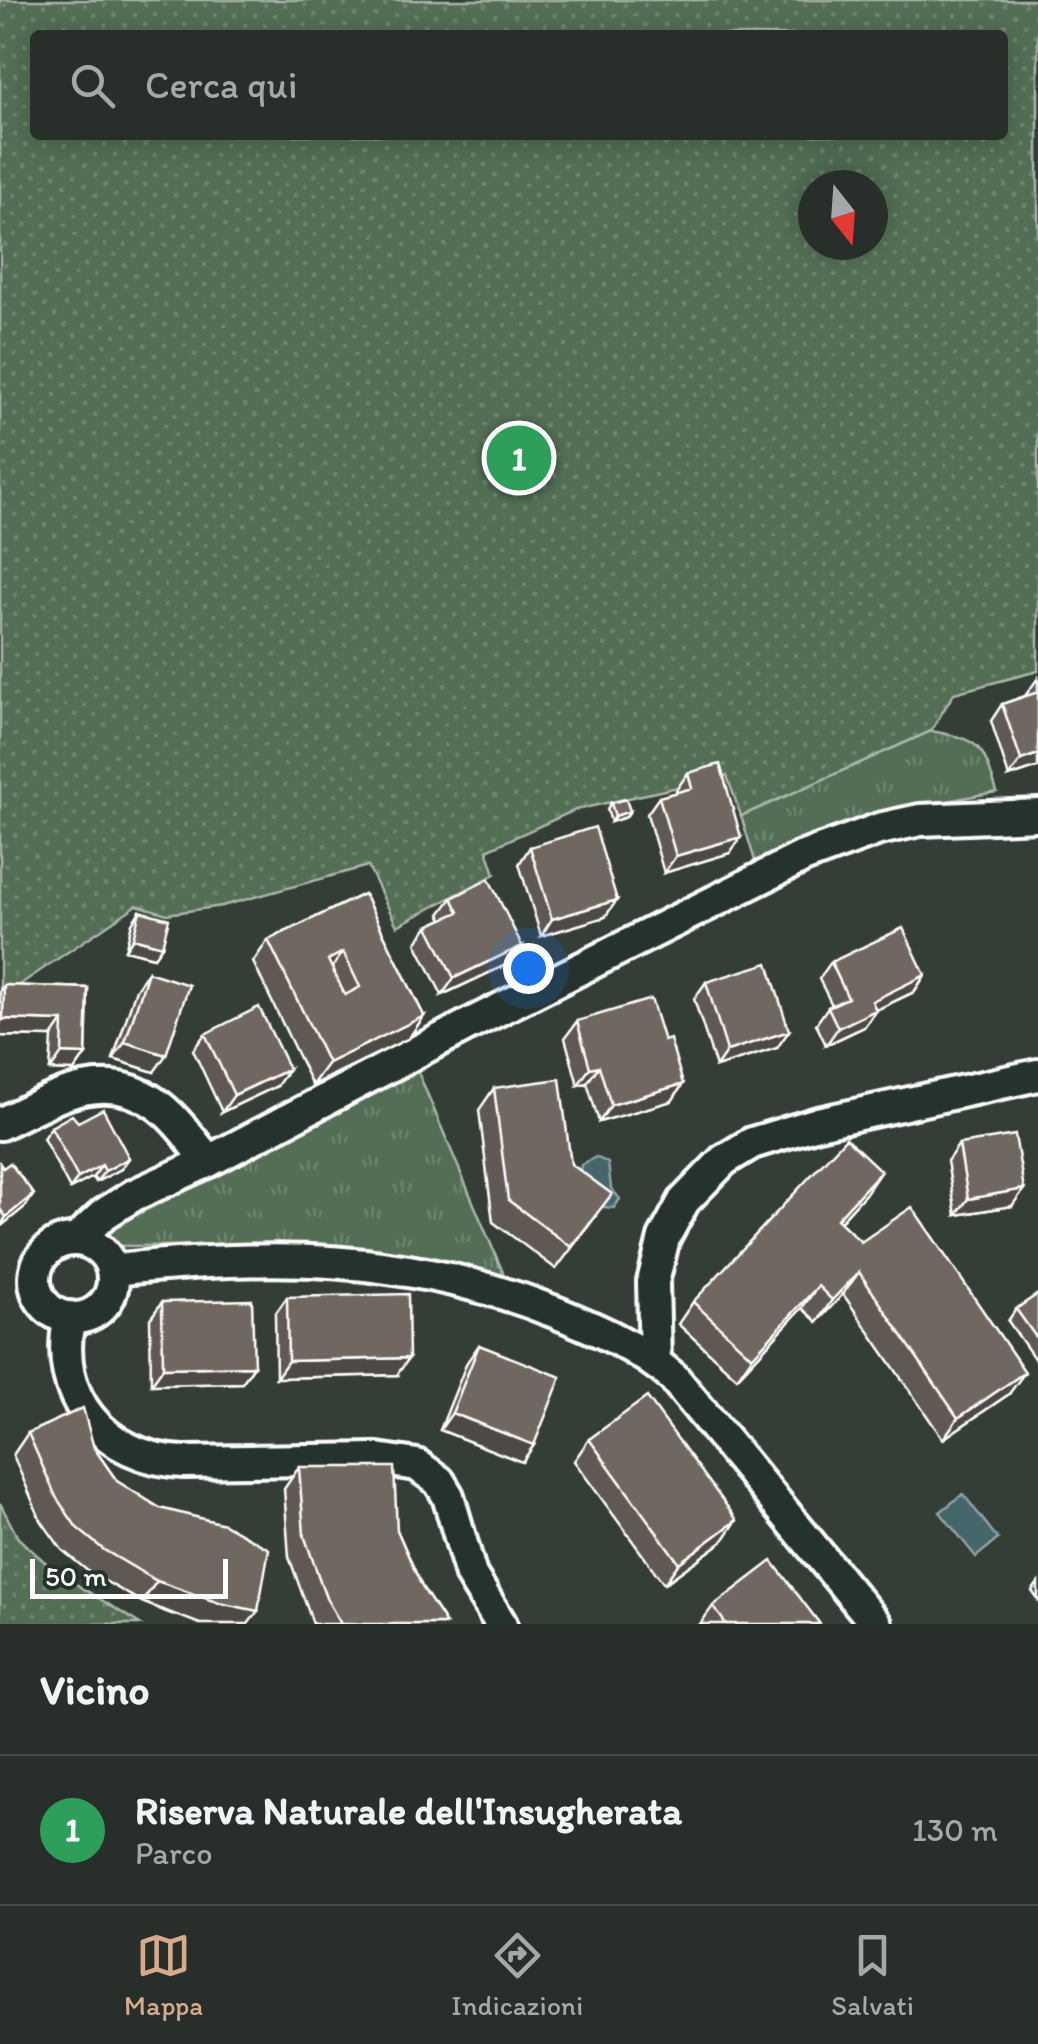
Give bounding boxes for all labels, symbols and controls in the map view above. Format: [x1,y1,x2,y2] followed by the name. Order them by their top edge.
[30,30,1008,140] search box
[65,58,120,113] icon: search
[145,62,297,108] text: Cerca qui
[798,170,888,260] north arrow
[486,420,552,496] pin: 1
[503,943,554,994] your location
[30,1554,228,1598] scale bar
[45,1559,107,1593] text: 50 m
[40,1664,150,1715] text: Vicino
[135,1788,682,1834] text: Riserva Naturale dell'Insugherata
[65,1811,80,1849] text: 1
[912,1811,998,1849] text: 130 m
[135,1834,212,1872] text: Parco
[124,1928,203,2022] tab: Mappa
[451,1928,583,2022] tab: Indicazioni
[831,1928,914,2022] tab: Salvati

